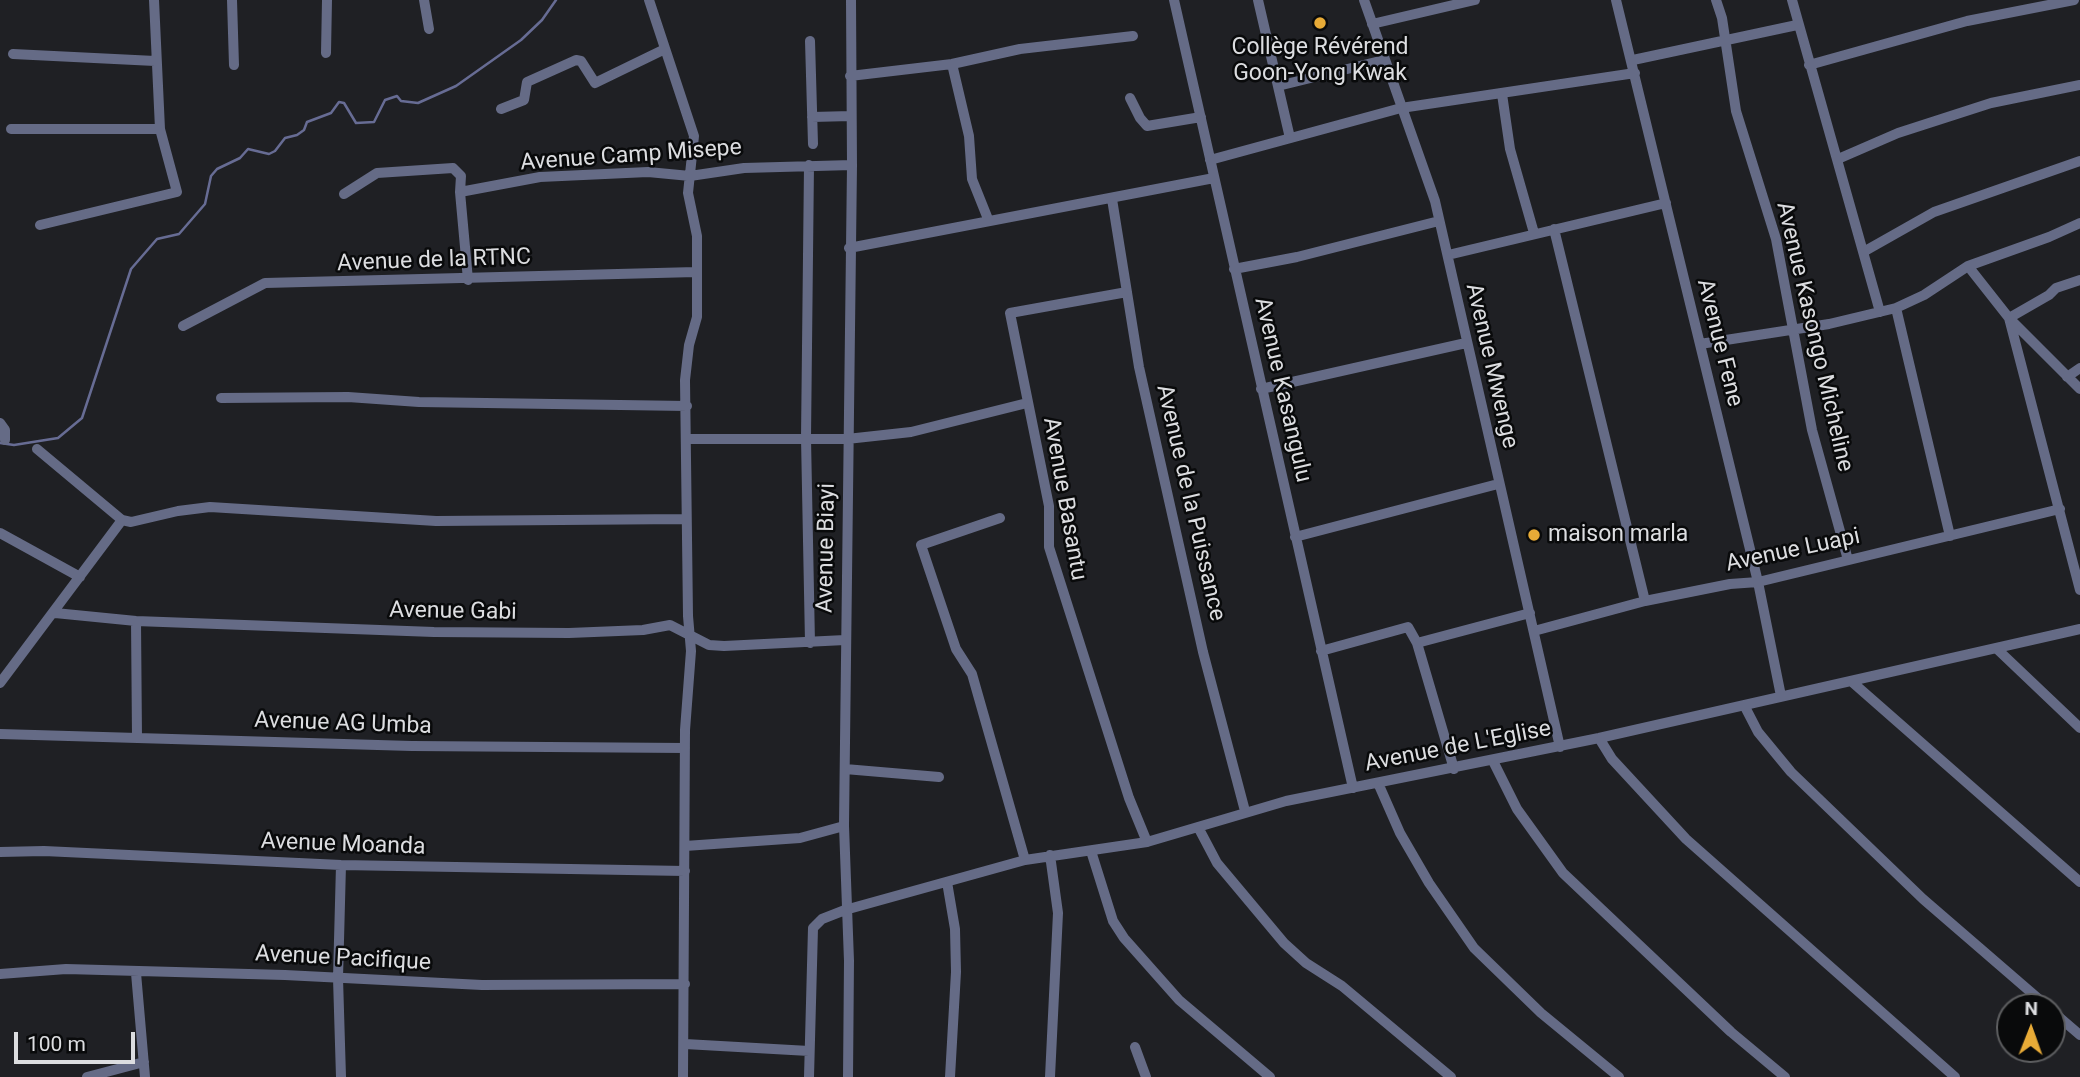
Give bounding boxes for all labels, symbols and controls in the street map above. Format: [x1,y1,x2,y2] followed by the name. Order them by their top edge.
[1312,15,1328,31] marker: Collège Révérend Goon-Yong Kwak
[1231,34,1409,88] place label: Collège Révérend Goon-Yong Kwak
[519,134,743,178] street label: Avenue Camp Misepe
[1770,199,1858,475] street label: Avenue Kasongo Micheline
[337,244,531,278] street label: Avenue de la RTNC
[1690,276,1748,410] street label: Avenue Fene
[1459,281,1523,451] street label: Avenue Mwenge
[1247,295,1317,485] street label: Avenue Kasangulu
[1149,382,1231,624] street label: Avenue de la Puissance
[1036,415,1092,583] street label: Avenue Basantu
[812,483,842,613] street label: Avenue Biayi
[1548,521,1688,549] place label: maison marla
[1723,523,1863,579] street label: Avenue Luapi
[1526,527,1542,543] marker: maison marla
[389,597,517,627] street label: Avenue Gabi
[254,707,432,741] street label: Avenue AG Umba
[1362,715,1554,779] street label: Avenue de L'Eglise
[260,828,426,862] street label: Avenue Moanda
[254,941,432,977] street label: Avenue Pacifique
[1996,993,2066,1063] north arrow
[2024,997,2038,1020] text: N
[18,1018,138,1062] scale bar
[27,1032,86,1056] text: 100 m

